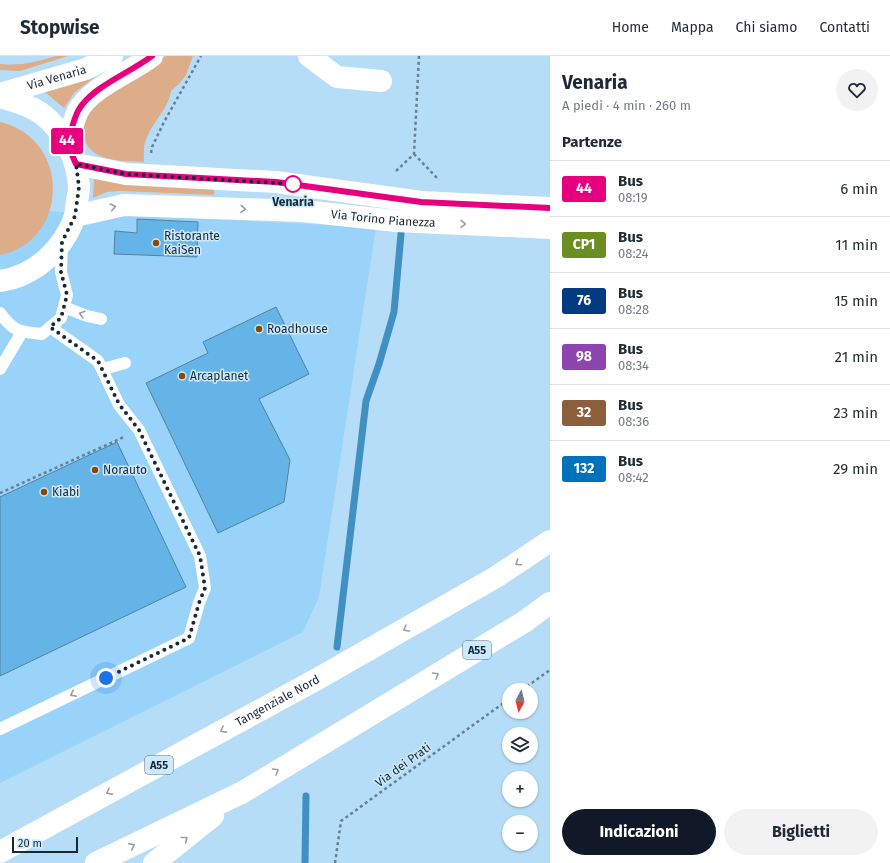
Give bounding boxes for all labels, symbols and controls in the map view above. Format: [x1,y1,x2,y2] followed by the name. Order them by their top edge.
[20,16,100,39] text: Stopwise
[612,19,649,36] text: Home
[671,19,714,36] text: Mappa
[736,19,797,36] text: Chi siamo
[819,19,870,36] text: Contatti
[25,62,88,93] street label: Via Venaria
[836,69,878,111] button: heart
[562,71,628,94] text: Venaria
[562,98,691,113] text: A piedi · 4 min · 260 m
[49,128,85,154] line badge: 44
[59,132,75,149] text: 44
[562,133,622,151] text: Partenze
[618,172,643,190] text: Bus
[284,175,302,193] marker: Venaria
[576,180,592,197] text: 44
[840,180,878,198] text: 6 min
[618,190,647,205] text: 08:19
[271,195,314,209] place label: Venaria
[110,204,116,212] one-way arrow
[240,205,246,213] one-way arrow
[330,207,436,230] street label: Via Torino Pianezza
[460,219,466,228] one-way arrow
[618,228,643,246] text: Bus
[164,229,220,257] place label: Ristorante KaiSen
[573,236,595,253] text: CP1
[835,236,878,254] text: 11 min
[151,238,161,248] marker: Ristorante KaiSen
[618,246,649,261] text: 08:24
[618,284,643,302] text: Bus
[577,292,591,309] text: 76
[834,292,878,310] text: 15 min
[618,302,649,317] text: 08:28
[79,310,86,319] one-way arrow
[267,322,328,336] place label: Roadhouse
[254,324,264,334] marker: Roadhouse
[618,340,643,358] text: Bus
[576,348,592,365] text: 98
[835,348,878,366] text: 21 min
[618,358,649,373] text: 08:34
[190,369,249,383] place label: Arcaplanet
[177,371,187,381] marker: Arcaplanet
[618,396,643,414] text: Bus
[577,404,591,421] text: 32
[833,404,878,422] text: 23 min
[618,414,649,429] text: 08:36
[618,452,643,470] text: Bus
[574,460,594,477] text: 132
[833,460,878,478] text: 29 min
[103,463,147,477] place label: Norauto
[90,465,100,475] marker: Norauto
[618,470,649,485] text: 08:42
[52,485,80,499] place label: Kiabi
[39,487,49,497] marker: Kiabi
[515,558,522,566] one-way arrow
[403,624,410,631] one-way arrow
[463,641,491,659] road number: A55
[96,668,116,688] your location
[233,672,322,729] street label: Tangenziale Nord
[432,672,439,679] one-way arrow
[502,683,538,719] north arrow
[502,683,538,851] map controls
[70,689,78,697] one-way arrow
[220,726,227,733] one-way arrow
[502,727,538,763] button: layers
[372,740,434,790] street label: Via dei Prati
[145,756,173,774] road number: A55
[272,769,279,776] one-way arrow
[502,771,538,807] button: +
[106,788,113,795] one-way arrow
[562,809,716,855] button: Indicazioni
[724,809,878,855] button: Biglietti
[502,815,538,851] button: −
[12,835,78,854] scale bar
[180,836,187,843] one-way arrow
[18,837,42,850] text: 20 m
[127,843,135,851] one-way arrow

